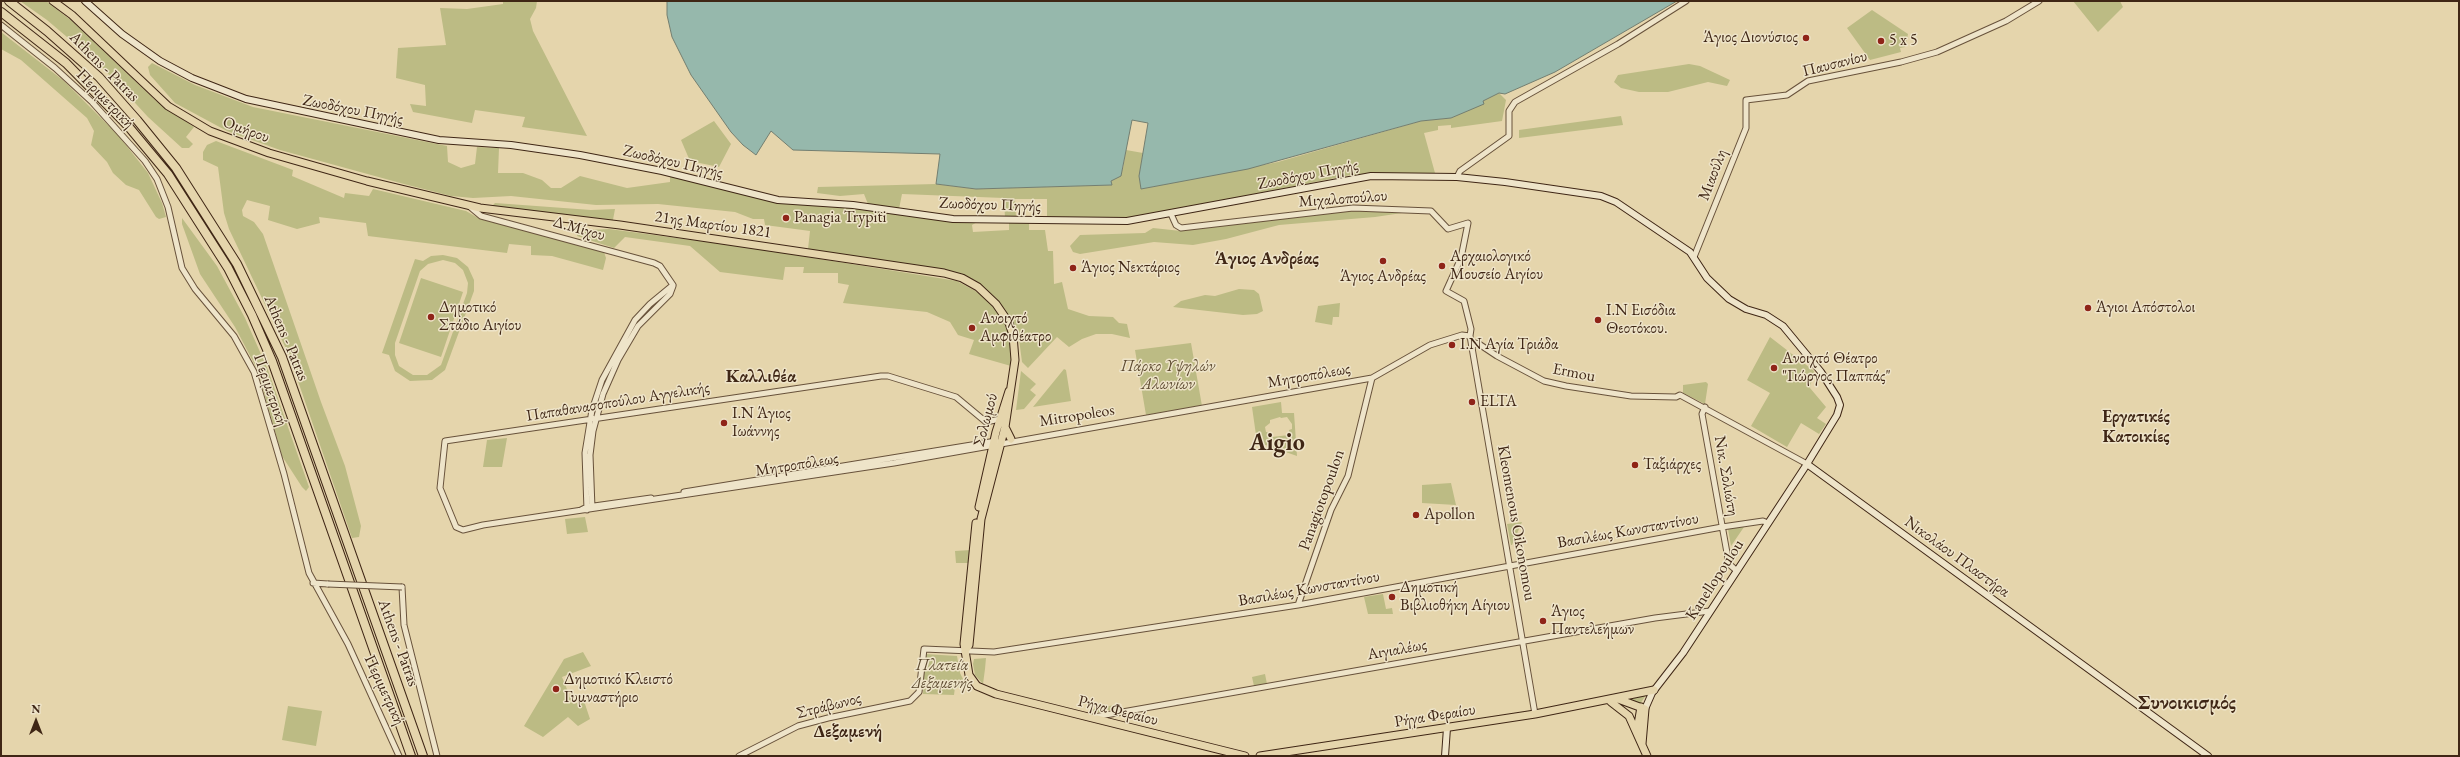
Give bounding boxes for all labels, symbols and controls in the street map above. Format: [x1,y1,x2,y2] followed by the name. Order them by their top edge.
[65,28,143,106] street label: Athens - Patras
[1703,28,1798,48] place label: Άγιος Διονύσιος
[1889,31,1918,51] place label: 5 x 5
[1801,33,1811,43] marker: Άγιος Διονύσιος
[1876,36,1886,46] marker: 5 x 5
[1801,47,1869,81] street label: Παυσανίου
[72,65,138,133] street label: Περιμετρική
[301,91,405,129] street label: Ζωοδόχου Πηγής
[220,113,272,147] street label: Ομήρου
[621,141,725,183] street label: Ζωοδόχου Πηγής
[1694,147,1732,203] street label: Μιαούλη
[1256,156,1360,194] street label: Ζωοδόχου Πηγής
[1298,186,1388,212] street label: Μιχαλοπούλου
[939,194,1041,216] street label: Ζωοδόχου Πηγής
[653,207,773,243] street label: 21ης Μαρτίου 1821
[794,208,886,228] place label: Panagia Trypiti
[551,212,607,246] street label: Δ.Μίχου
[781,213,791,223] marker: Panagia Trypiti
[1450,247,1543,285] place label: Αρχαιολογικό Μουσείο Αιγίου
[1215,248,1319,270] district label: Άγιος Ανδρέας
[1378,256,1388,266] marker: Άγιος Ανδρέας
[1081,258,1180,278] place label: Άγιος Νεκτάριος
[1437,261,1447,271] marker: Αρχαιολογικό Μουσείο Αιγίου
[1068,263,1078,273] marker: Άγιος Νεκτάριος
[1340,267,1426,287] place label: Άγιος Ανδρέας
[259,292,313,384] street label: Athens - Patras
[439,298,521,336] place label: Δημοτικό Στάδιο Αιγίου
[2096,298,2195,318] place label: Άγιοι Απόστολοι
[1606,301,1676,339] place label: Ι.Ν Εισόδια Θεοτόκου.
[2083,303,2093,313] marker: Άγιοι Απόστολοι
[980,309,1051,347] place label: Aνοιχτό Aμφιθέατρο
[426,312,436,322] marker: Δημοτικό Στάδιο Αιγίου
[1593,315,1603,325] marker: Ι.Ν Εισόδια Θεοτόκου.
[967,323,977,333] marker: Aνοιχτό Aμφιθέατρο
[1460,335,1558,355] place label: Ι.Ν Αγία Τριάδα
[1447,340,1457,350] marker: Ι.Ν Αγία Τριάδα
[1782,349,1891,387] place label: Ανοιχτό Θέατρο "Γιώργος Παππάς"
[249,351,291,429] street label: Περιμετρική
[1121,357,1215,395] park label: Πάρκο Υψηλών Αλωνίων
[1266,359,1352,393] street label: Μητροπόλεως
[1551,359,1597,387] street label: Ermou
[1769,363,1779,373] marker: Ανοιχτό Θέατρο "Γιώργος Παππάς"
[726,366,796,388] district label: Καλλιθέα
[525,378,711,426] street label: Παπαθανασοπούλου Αγγελικής
[970,391,1002,449] street label: Σολωμού
[1480,392,1517,412] place label: ELTA
[1467,397,1477,407] marker: ELTA
[1038,401,1116,431] street label: Mitropoleos
[732,404,791,442] place label: Ι.Ν Άγιος Ιωάννης
[2102,407,2170,447] district label: Εργατικές Κατοικίες
[719,418,729,428] marker: Ι.Ν Άγιος Ιωάννης
[1249,429,1305,457] district label: Aigio
[1710,434,1742,518] street label: Νικ. Σολιώτη
[1493,444,1539,602] street label: Kleomenous Oikonomou
[1295,447,1349,553] street label: Panagiotopoulon
[754,449,840,481] street label: Μητροπόλεως
[1643,455,1701,475] place label: Ταξιάρχες
[1630,460,1640,470] marker: Ταξιάρχες
[1424,505,1475,525] place label: Apollon
[1556,509,1700,553] street label: Βασιλέως Κωνσταντίνου
[1411,510,1421,520] marker: Apollon
[1901,512,2013,602] street label: Νικολάου Πλαστήρα
[1682,536,1748,624] street label: Kanellopoulou
[1237,567,1381,611] street label: Βασιλέως Κωνσταντίνου
[1400,578,1510,616] place label: Δημοτική Βιβλιοθήκη Αίγιου
[1387,592,1397,602] marker: Δημοτική Βιβλιοθήκη Αίγιου
[373,597,423,689] street label: Athens - Patras
[1551,602,1634,640] place label: Άγιος Παντελεήμων
[1538,616,1548,626] marker: Άγιος Παντελεήμων
[1366,635,1428,665] street label: Αιγιαλέως
[359,652,409,728] street label: Περιμετρική
[911,656,973,694] park label: Πλατεία Δεξαμενής
[564,670,673,708] place label: Δημοτικό Κλειστό Γυμναστήριο
[551,684,561,694] marker: Δημοτικό Κλειστό Γυμναστήριο
[795,689,863,723] street label: Στράβωνος
[1076,692,1160,730] street label: Ρήγα Φεραίου
[2138,692,2236,716] district label: Συνοικισμός
[1393,700,1477,732] street label: Ρήγα Φεραίου
[16,701,56,741] north arrow
[32,702,40,716] text: N
[814,721,882,743] district label: Δεξαμενή

